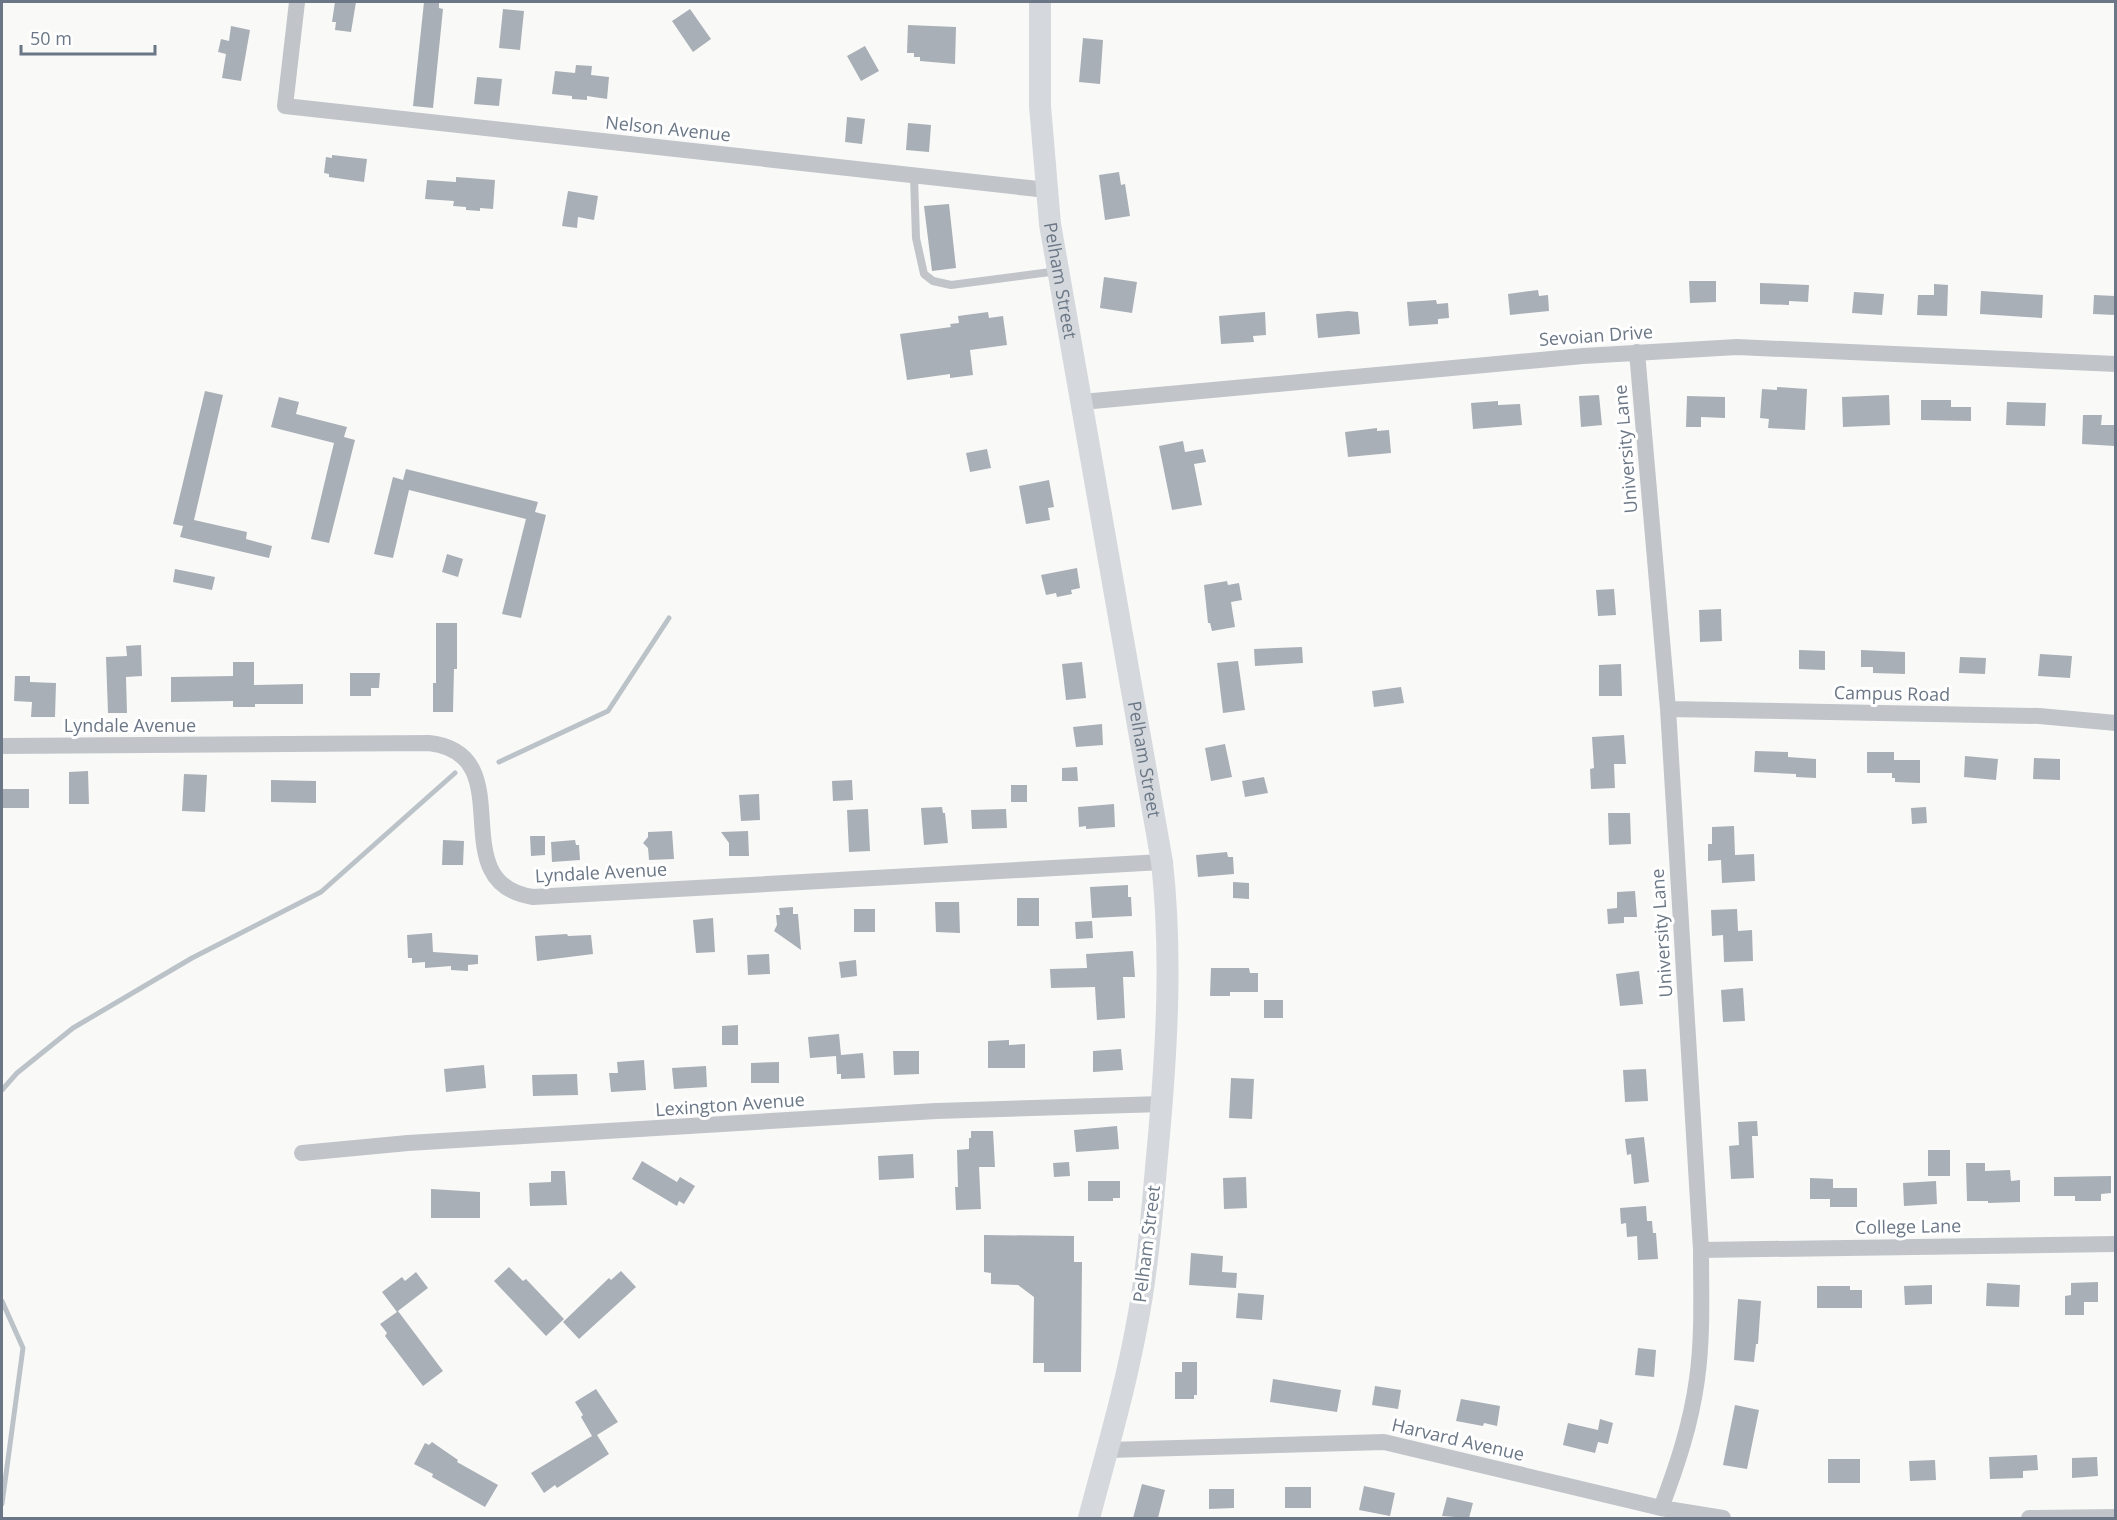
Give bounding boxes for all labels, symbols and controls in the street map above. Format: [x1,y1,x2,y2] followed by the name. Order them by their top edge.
[21,18,154,56] scale bar
[30,26,72,50] text: 50 m
[604,109,732,147] street label: Nelson Avenue
[1039,220,1083,341] street label: Pelham Street
[1538,319,1654,351] street label: Sevoian Drive
[1607,384,1643,514] street label: University Lane
[1834,680,1950,706] street label: Campus Road
[1123,699,1167,820] street label: Pelham Street
[64,713,196,737] street label: Lyndale Avenue
[534,857,668,887] street label: Lyndale Avenue
[1645,868,1677,998] street label: University Lane
[654,1087,806,1121] street label: Lexington Avenue
[1127,1184,1165,1304] street label: Pelham Street
[1855,1213,1961,1239] street label: College Lane
[1390,1412,1527,1466] street label: Harvard Avenue

